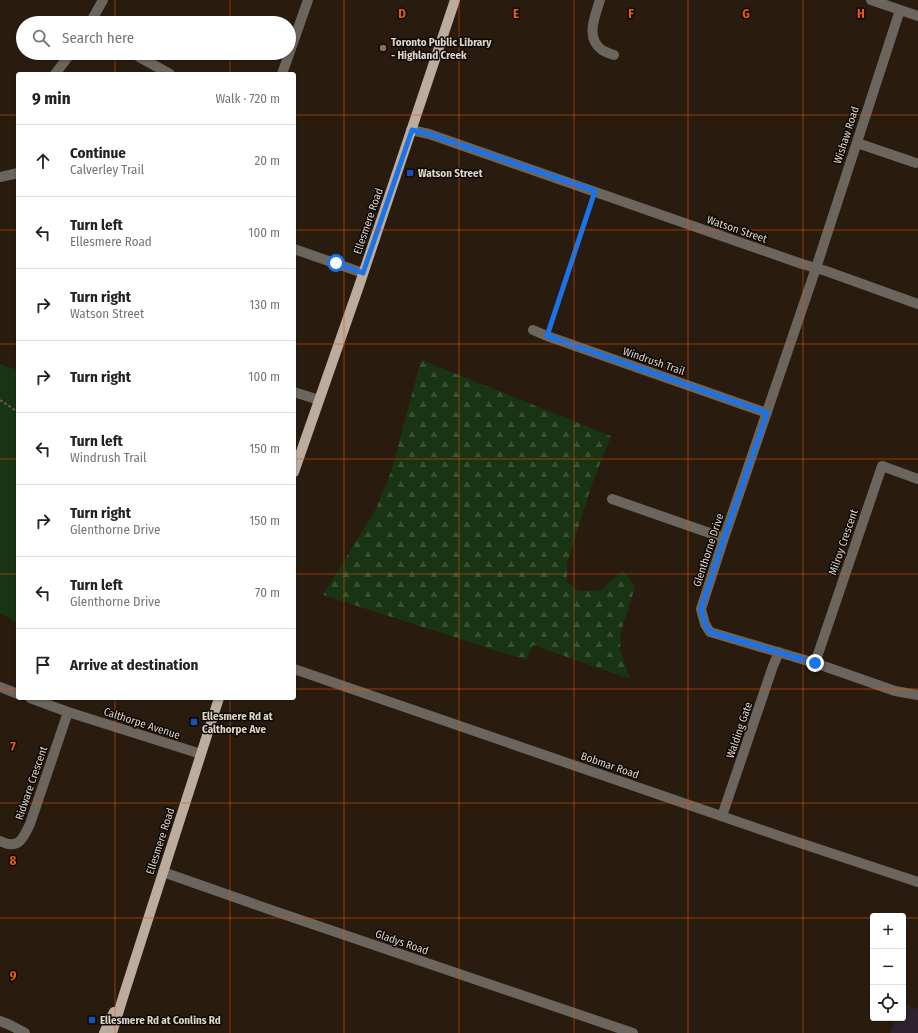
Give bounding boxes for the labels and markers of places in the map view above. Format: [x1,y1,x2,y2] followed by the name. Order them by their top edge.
[391,36,492,62] place label: Toronto Public Library - Highland Creek
[378,43,388,53] marker: Toronto Public Library - Highland Creek
[418,167,483,180] place label: Watson Street
[405,168,415,178] marker: Watson Street
[202,710,273,736] place label: Ellesmere Rd at Calthorpe Ave
[189,717,199,727] marker: Ellesmere Rd at Calthorpe Ave
[100,1014,221,1027] place label: Ellesmere Rd at Conlins Rd
[87,1015,97,1025] marker: Ellesmere Rd at Conlins Rd

